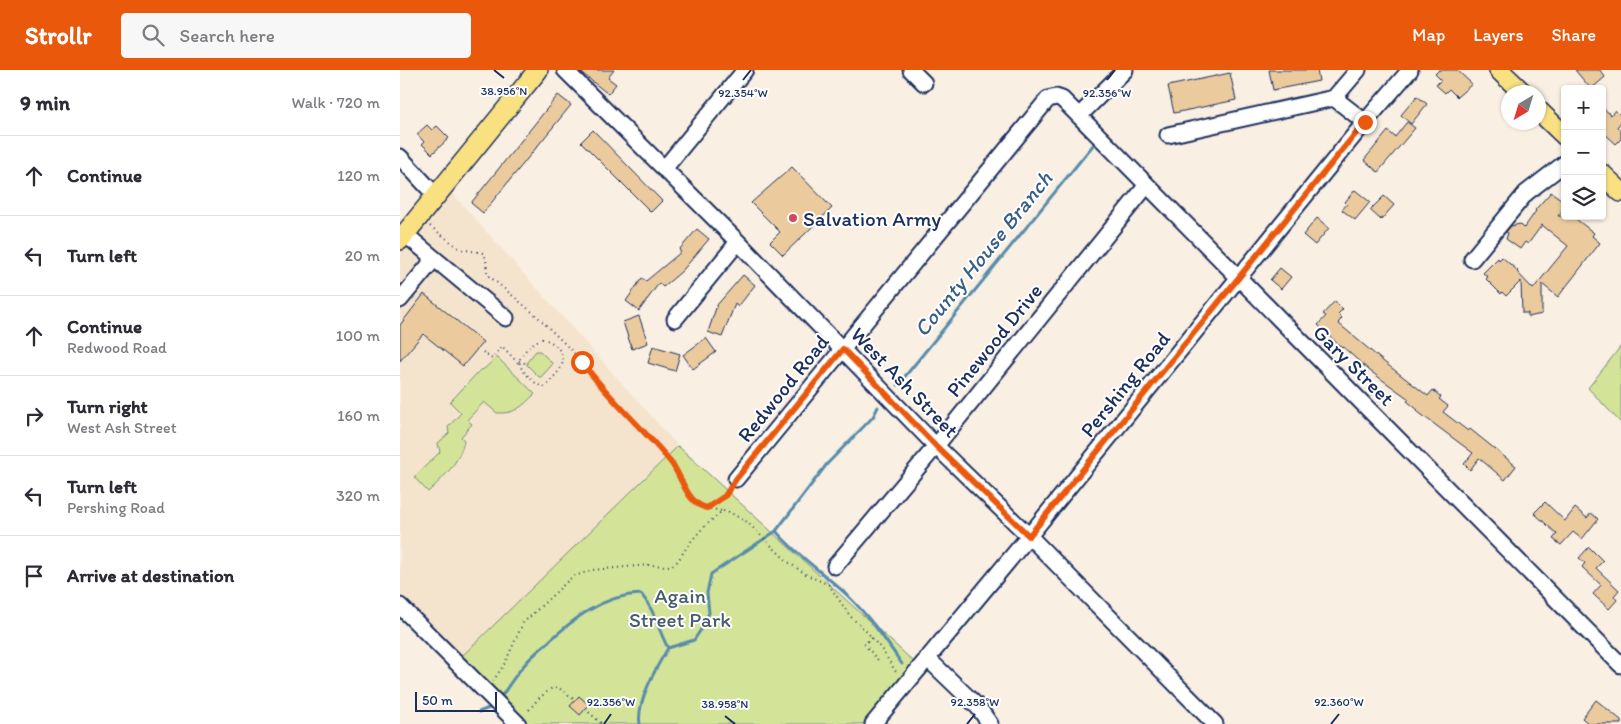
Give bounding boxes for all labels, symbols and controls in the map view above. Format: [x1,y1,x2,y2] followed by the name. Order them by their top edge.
[121,13,471,58] search box
[25,21,91,50] text: Strollr
[139,21,167,49] icon: search
[179,24,275,47] text: Search here
[1412,24,1445,46] text: Map
[1473,24,1523,46] text: Layers
[1551,24,1596,46] text: Share
[481,84,527,98] text: 38.956°N
[1501,85,1546,130] north arrow
[1561,85,1606,220] map controls
[1561,85,1606,130] button: +
[718,86,768,100] text: 92.354°W
[1083,86,1131,100] text: 92.356°W
[20,90,70,115] text: 9 min
[292,93,380,112] text: Walk · 720 m
[1354,111,1377,134] route end
[1561,130,1606,175] button: −
[20,162,48,190] icon: ahead
[67,164,142,187] text: Continue
[908,165,1058,342] water label: County House Branch
[337,166,380,185] text: 120 m
[1561,175,1606,220] button: layers
[803,206,941,231] place label: Salvation Army
[787,212,799,224] marker: Salvation Army
[20,242,48,270] icon: left
[67,244,137,267] text: Turn left
[345,246,380,265] text: 20 m
[941,278,1047,402] street label: Pinewood Drive
[67,315,142,338] text: Continue
[1308,319,1400,411] street label: Gary Street
[20,322,48,350] icon: ahead
[846,322,964,443] street label: West Ash Street
[336,326,380,345] text: 100 m
[1075,326,1176,442] street label: Pershing Road
[732,329,834,447] street label: Redwood Road
[67,338,167,357] text: Redwood Road
[571,351,594,374] route start
[67,395,148,418] text: Turn right
[20,402,48,430] icon: right
[337,406,380,425] text: 160 m
[67,418,177,437] text: West Ash Street
[67,475,137,498] text: Turn left
[20,482,48,510] icon: left
[336,486,380,505] text: 320 m
[67,498,165,517] text: Pershing Road
[20,562,48,590] icon: arrive
[67,564,234,587] text: Arrive at destination
[629,583,731,632] park label: Again Street Park
[415,689,498,712] scale bar
[422,692,453,709] text: 50 m
[587,695,635,709] text: 92.356°W
[951,695,999,709] text: 92.358°W
[1314,695,1364,709] text: 92.360°W
[702,697,748,711] text: 38.958°N

